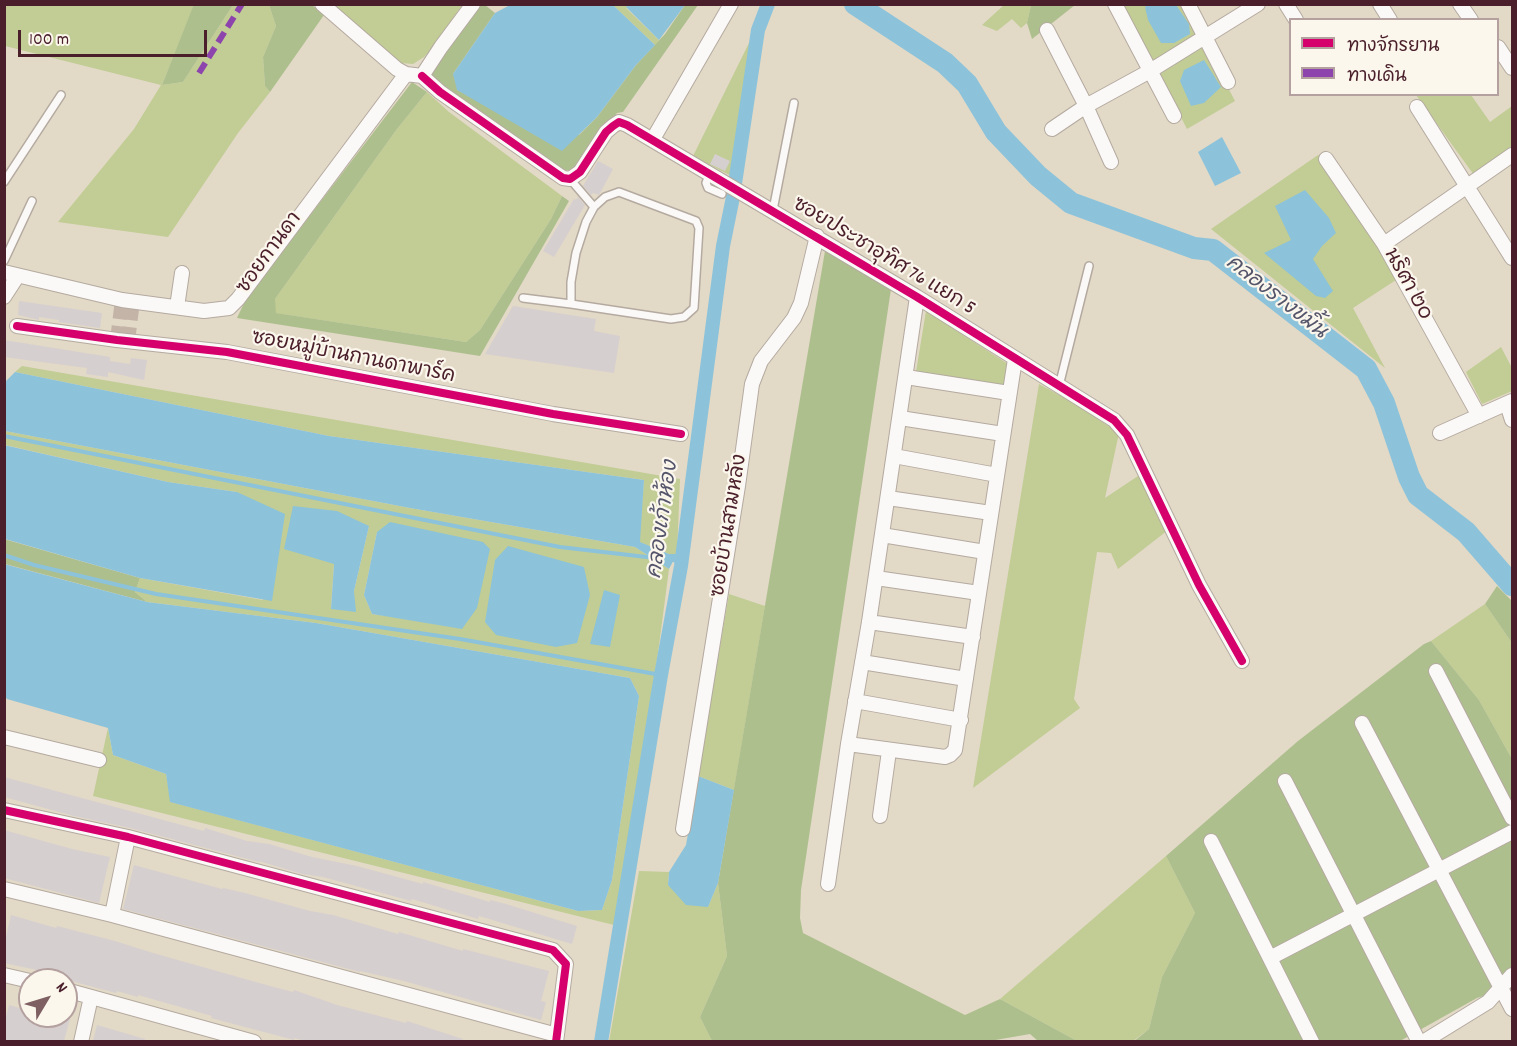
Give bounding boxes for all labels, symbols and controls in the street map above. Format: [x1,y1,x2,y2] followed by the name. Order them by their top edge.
[21,18,210,56] scale bar
[1289,18,1499,96] legend
[29,28,69,53] text: 100 m
[1347,35,1439,60] text: ทางจักรยาน
[1347,65,1407,90] text: ทางเดิน
[787,194,979,322] street label: ซอยประชาอุทิศ 76 แยก 5
[233,209,309,299] street label: ซอยกานดา
[1377,245,1435,325] street label: นริศา ๒๐
[1220,252,1330,346] water label: คลองรางขมิ้น
[249,328,457,390] street label: ซอยหมู่บ้านกานดาพาร์ค
[708,453,754,599] street label: ซอยบ้านสามหลัง
[644,460,686,580] water label: คลองเก้าห้อง
[18,968,78,1028] north arrow
[50,978,72,998] text: N

